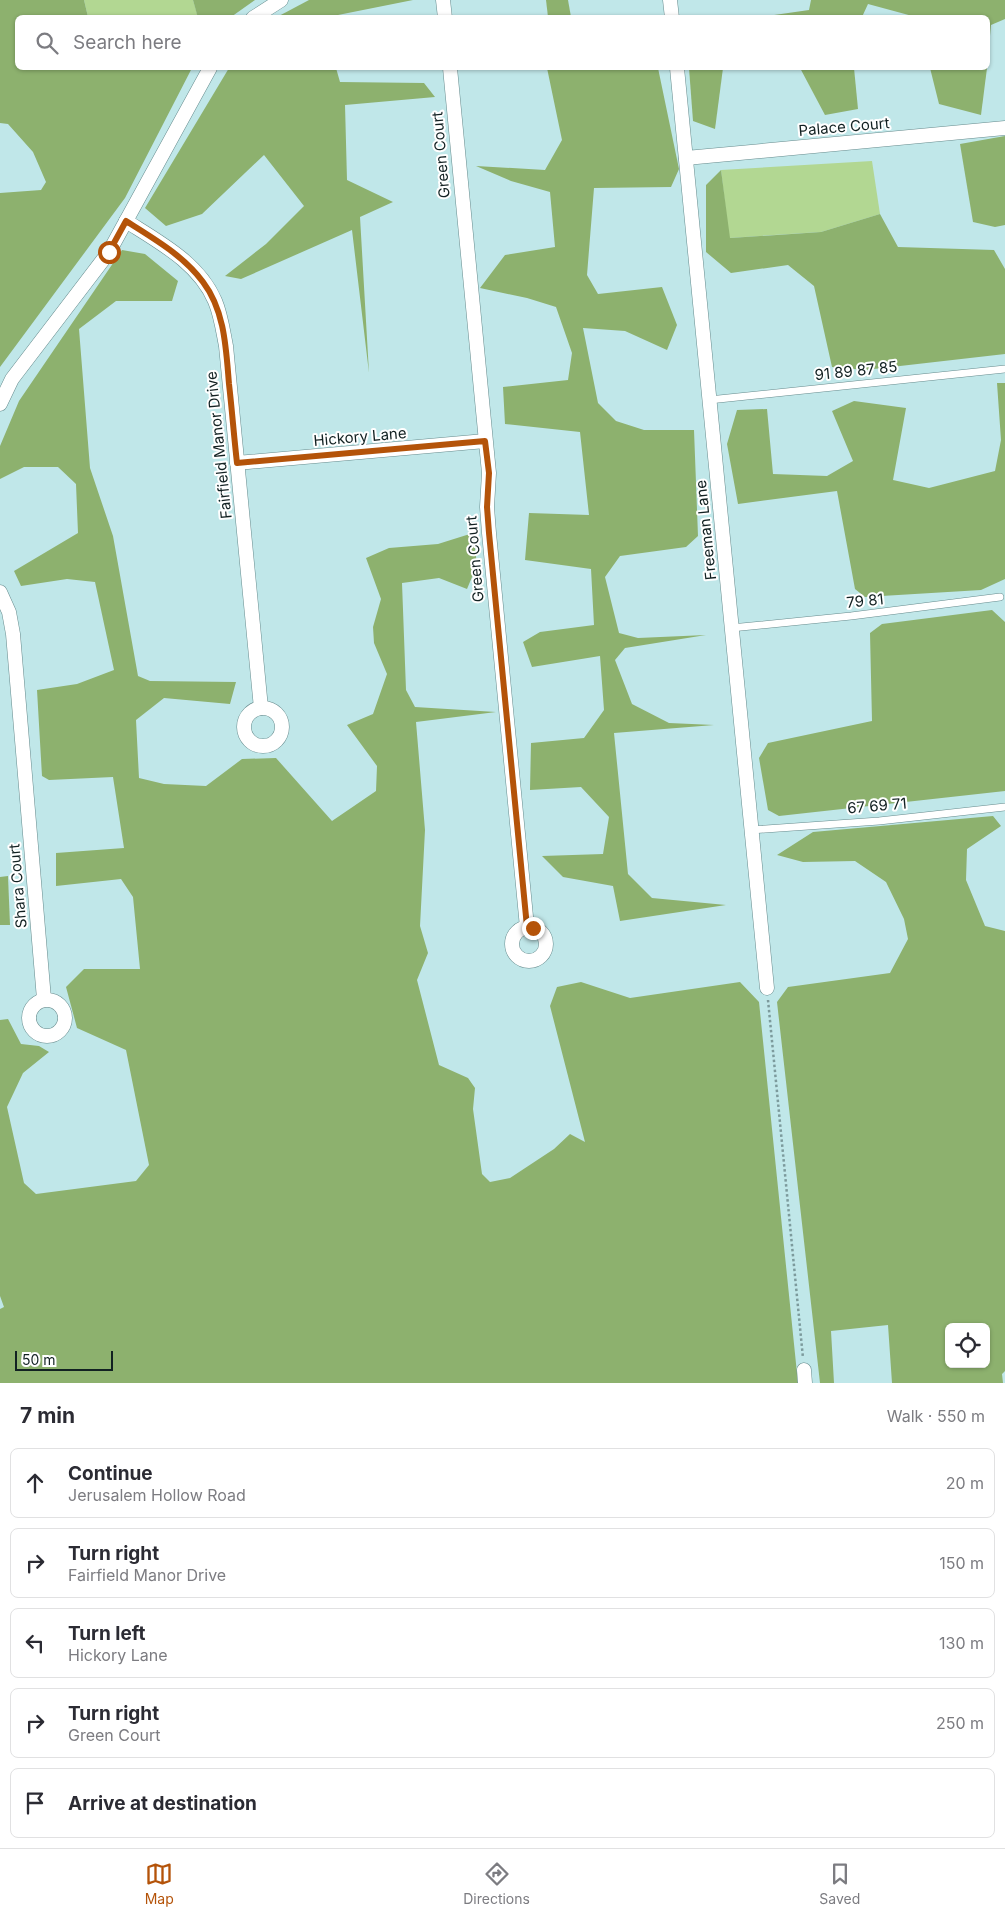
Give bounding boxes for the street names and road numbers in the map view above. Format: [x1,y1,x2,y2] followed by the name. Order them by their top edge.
[427,111,454,199] street label: Green Court
[798,113,890,140] street label: Palace Court
[814,357,898,384] street label: 91 89 87 85
[201,370,236,520] street label: Fairfield Manor Drive
[313,423,407,450] street label: Hickory Lane
[691,479,720,581] street label: Freeman Lane
[461,515,488,603] street label: Green Court
[845,589,884,612] street label: 79 81
[847,793,907,818] street label: 67 69 71
[4,843,31,929] street label: Shara Court

